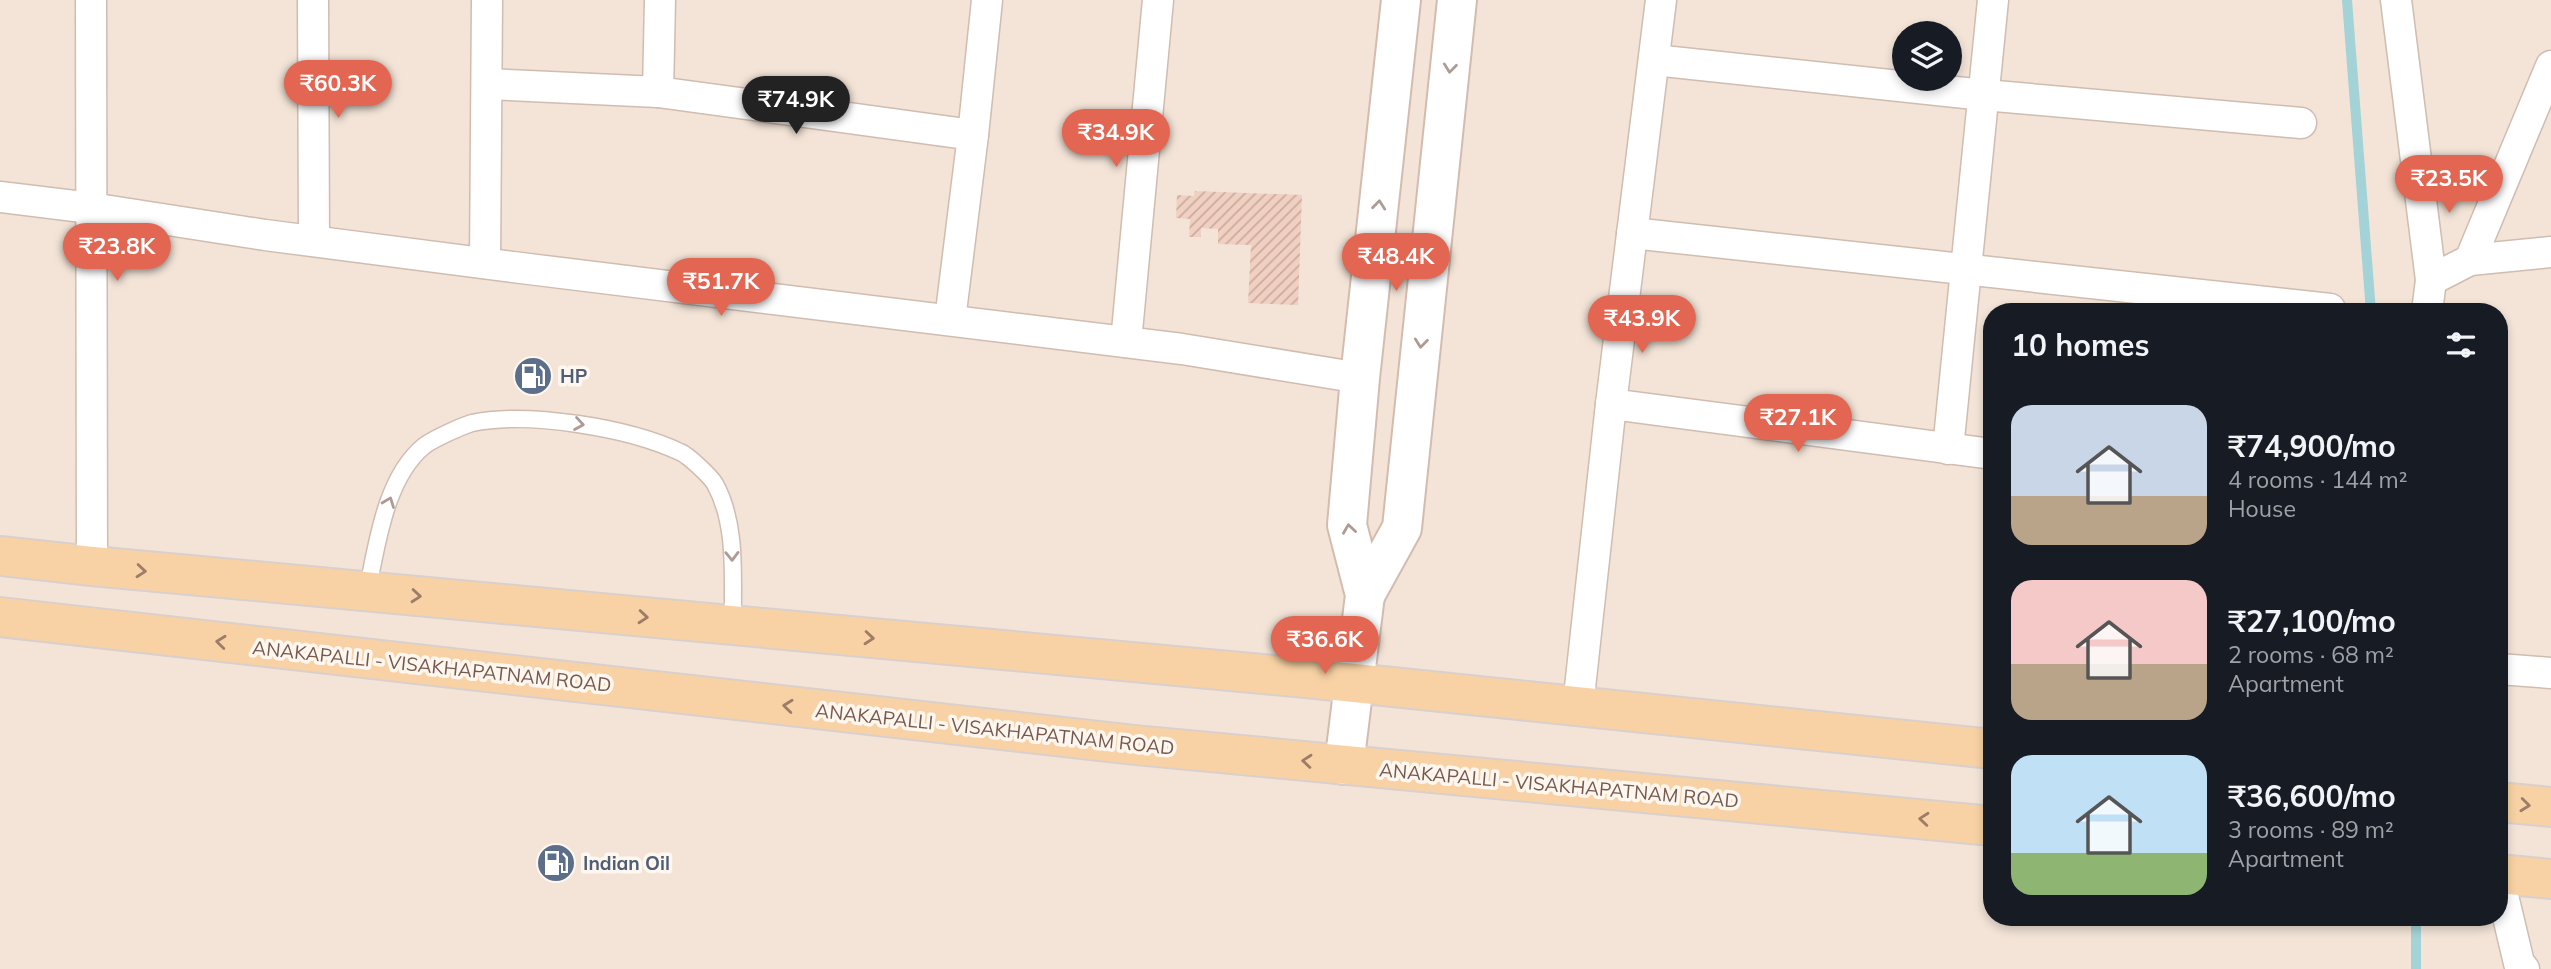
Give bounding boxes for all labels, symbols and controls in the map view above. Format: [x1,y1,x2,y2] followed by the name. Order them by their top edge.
[1892,21,1962,91] map controls
[1892,21,1962,91] button: layers
[281,60,395,120] pin: ₹60.3K
[1443,63,1458,74] one-way arrow
[300,68,376,97] text: ₹60.3K
[739,76,853,136] pin: ₹74.9K
[758,84,834,113] text: ₹74.9K
[1059,110,1173,169] pin: ₹34.9K
[1078,117,1154,146] text: ₹34.9K
[2392,156,2506,215] pin: ₹23.5K
[2411,163,2487,192] text: ₹23.5K
[1372,200,1387,211] one-way arrow
[60,224,174,283] pin: ₹23.8K
[79,231,155,260] text: ₹23.8K
[1339,233,1453,293] pin: ₹48.4K
[1358,241,1434,270] text: ₹48.4K
[664,258,778,318] pin: ₹51.7K
[683,266,759,295] text: ₹51.7K
[1585,296,1699,355] pin: ₹43.9K
[1604,303,1680,332] text: ₹43.9K
[2011,326,2150,364] text: 10 homes
[2442,326,2480,364] icon: filters
[1414,338,1429,349] one-way arrow
[512,355,554,397] fuel station icon: HP
[560,364,587,388] place label: HP
[1741,394,1855,454] pin: ₹27.1K
[1760,402,1836,431] text: ₹27.1K
[574,416,585,431] one-way arrow
[2228,427,2396,465] text: ₹74,900/mo
[2067,433,2151,517] icon: home
[2228,465,2408,494] text: 4 rooms · 144 m²
[2228,494,2296,523] text: House
[381,496,395,508] one-way arrow
[1342,523,1357,535] one-way arrow
[724,551,739,562] one-way arrow
[135,563,147,578] one-way arrow
[411,588,422,603] one-way arrow
[2228,602,2396,640] text: ₹27,100/mo
[2067,608,2151,692] icon: home
[638,609,649,624] one-way arrow
[1268,616,1382,676] pin: ₹36.6K
[1287,624,1363,653] text: ₹36.6K
[864,630,875,645] one-way arrow
[215,635,227,650] one-way arrow
[251,635,613,697] street label: ANAKAPALLI - VISAKHAPATNAM ROAD
[2228,640,2394,669] text: 2 rooms · 68 m²
[2228,669,2344,698] text: Apartment
[782,698,794,713] one-way arrow
[814,698,1176,760] street label: ANAKAPALLI - VISAKHAPATNAM ROAD
[1301,754,1312,769] one-way arrow
[1378,757,1740,813] street label: ANAKAPALLI - VISAKHAPATNAM ROAD
[2228,777,2396,815] text: ₹36,600/mo
[2067,783,2151,867] icon: home
[2519,797,2531,812] one-way arrow
[1918,812,1929,827] one-way arrow
[2228,815,2394,844] text: 3 rooms · 89 m²
[535,842,577,884] fuel station icon: Indian Oil
[2228,844,2344,873] text: Apartment
[583,851,670,875] place label: Indian Oil

